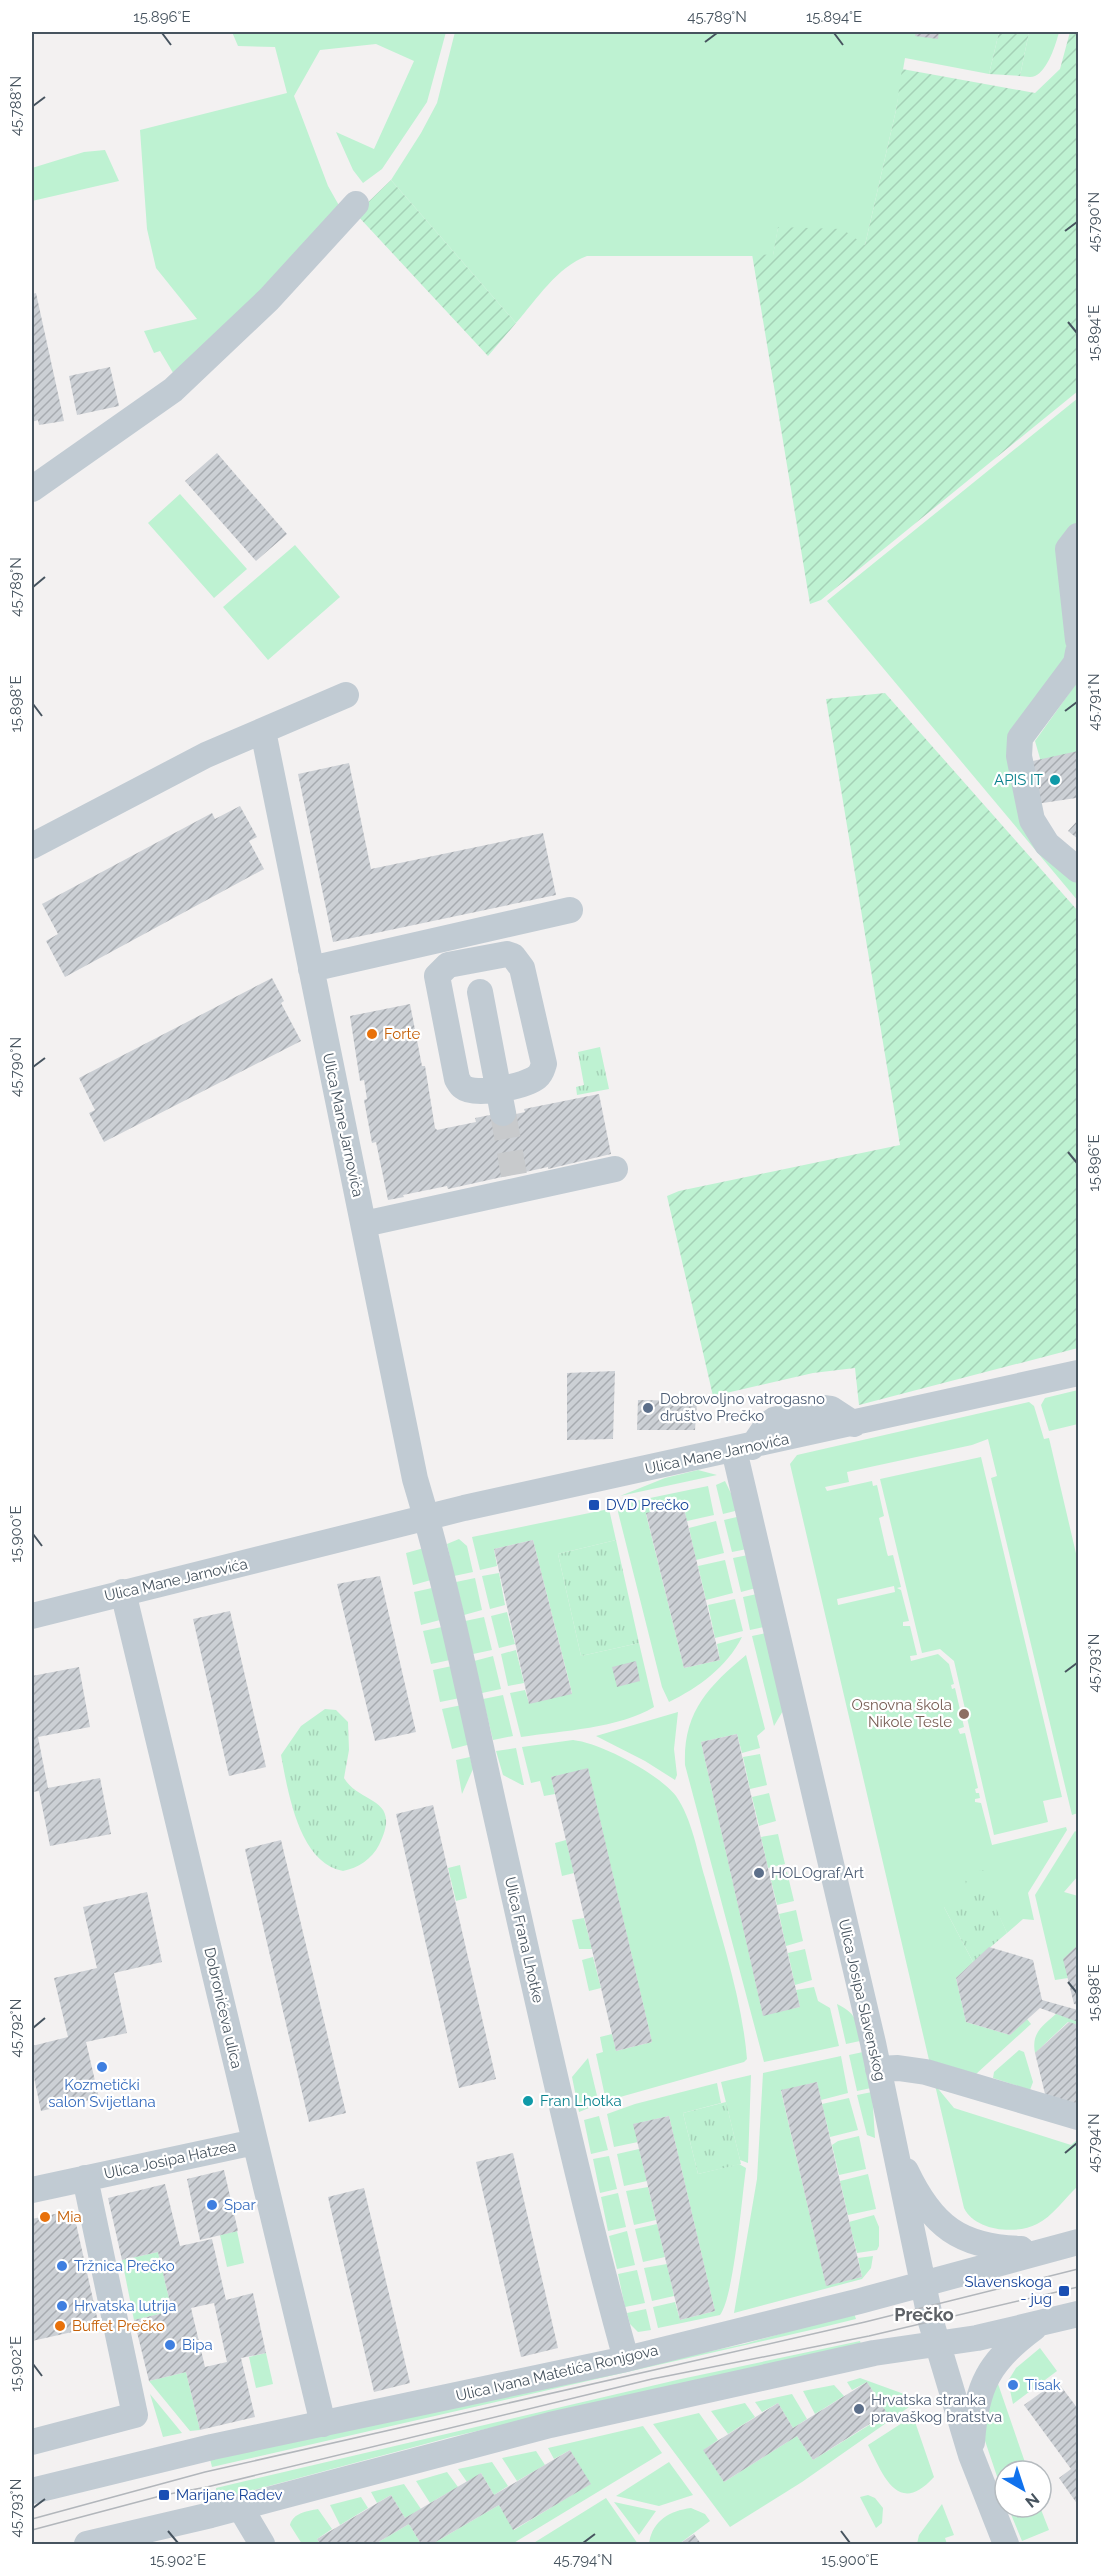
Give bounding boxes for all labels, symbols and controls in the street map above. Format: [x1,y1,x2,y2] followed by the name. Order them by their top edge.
[133,8,191,26] text: 15.896°E
[687,8,747,26] text: 45.789°N
[806,8,862,26] text: 15.894°E
[7,76,25,136] text: 45.788°N
[1085,192,1103,252] text: 45.790°N
[1085,305,1103,361] text: 15.894°E
[7,557,25,617] text: 45.789°N
[1085,673,1103,731] text: 45.791°N
[7,675,25,733] text: 15.898°E
[994,771,1043,789] place label: APIS IT
[1048,773,1062,787] marker: APIS IT
[384,1025,420,1043] place label: Forte
[365,1027,379,1041] marker: Forte
[7,1037,25,1097] text: 45.790°N
[319,1051,367,1199] street label: Ulica Mane Jarnovića
[1085,1134,1103,1192] text: 15.896°E
[660,1390,825,1425] place label: Dobrovoljno vatrogasno društvo Prečko
[641,1401,655,1415] marker: Dobrovoljno vatrogasno društvo Prečko
[643,1430,791,1478] street label: Ulica Mane Jarnovića
[606,1496,689,1514] place label: DVD Prečko
[587,1498,601,1512] marker: DVD Prečko
[7,1505,25,1563] text: 15.900°E
[103,1555,249,1605] street label: Ulica Mane Jarnovića
[1085,1634,1103,1692] text: 45.793°N
[851,1696,952,1731] place label: Osnovna škola Nikole Tesle
[957,1707,971,1721] marker: Osnovna škola Nikole Tesle
[771,1864,864,1882] place label: HOLOgraf Art
[752,1866,766,1880] marker: HOLOgraf Art
[501,1875,547,2005] street label: Ulica Frana Lhotke
[835,1917,889,2083] street label: Ulica Josipa Slavenskog
[200,1946,246,2070] street label: Dobronićeva ulica
[1085,1964,1103,2022] text: 15.898°E
[7,1999,25,2057] text: 45.792°N
[95,2060,109,2074] marker: Kozmetički salon Svijetlana
[48,2076,156,2111] place label: Kozmetički salon Svijetlana
[540,2092,622,2110] place label: Fran Lhotka
[521,2094,535,2108] marker: Fran Lhotka
[1085,2113,1103,2173] text: 45.794°N
[102,2137,238,2183] street label: Ulica Josipa Hatzea
[224,2196,257,2214] place label: Spar
[205,2198,219,2212] marker: Spar
[57,2208,82,2226] place label: Mia
[38,2210,52,2224] marker: Mia
[74,2257,175,2275] place label: Tržnica Prečko
[55,2259,69,2273] marker: Tržnica Prečko
[964,2273,1052,2308] place label: Slavenskoga - jug
[1057,2284,1071,2298] marker: Slavenskoga - jug
[74,2297,177,2315] place label: Hrvatska lutrija
[55,2299,69,2313] marker: Hrvatska lutrija
[894,2304,954,2325] district label: Prečko
[72,2317,165,2335] place label: Buffet Prečko
[53,2319,67,2333] marker: Buffet Prečko
[7,2336,25,2392] text: 15.902°E
[182,2336,213,2354] place label: Bipa
[163,2338,177,2352] marker: Bipa
[454,2341,660,2405] street label: Ulica Ivana Matetića Ronjgova
[1025,2376,1061,2394] place label: Tisak
[1006,2378,1020,2392] marker: Tisak
[871,2391,1002,2426] place label: Hrvatska stranka pravaškog bratstva
[852,2402,866,2416] marker: Hrvatska stranka pravaškog bratstva
[993,2459,1053,2519] north arrow
[7,2479,25,2537] text: 45.793°N
[176,2486,283,2504] place label: Marijane Radev
[157,2488,171,2502] marker: Marijane Radev
[1021,2489,1043,2511] text: N
[150,2551,206,2569] text: 15.902°E
[553,2551,613,2569] text: 45.794°N
[821,2551,879,2569] text: 15.900°E

